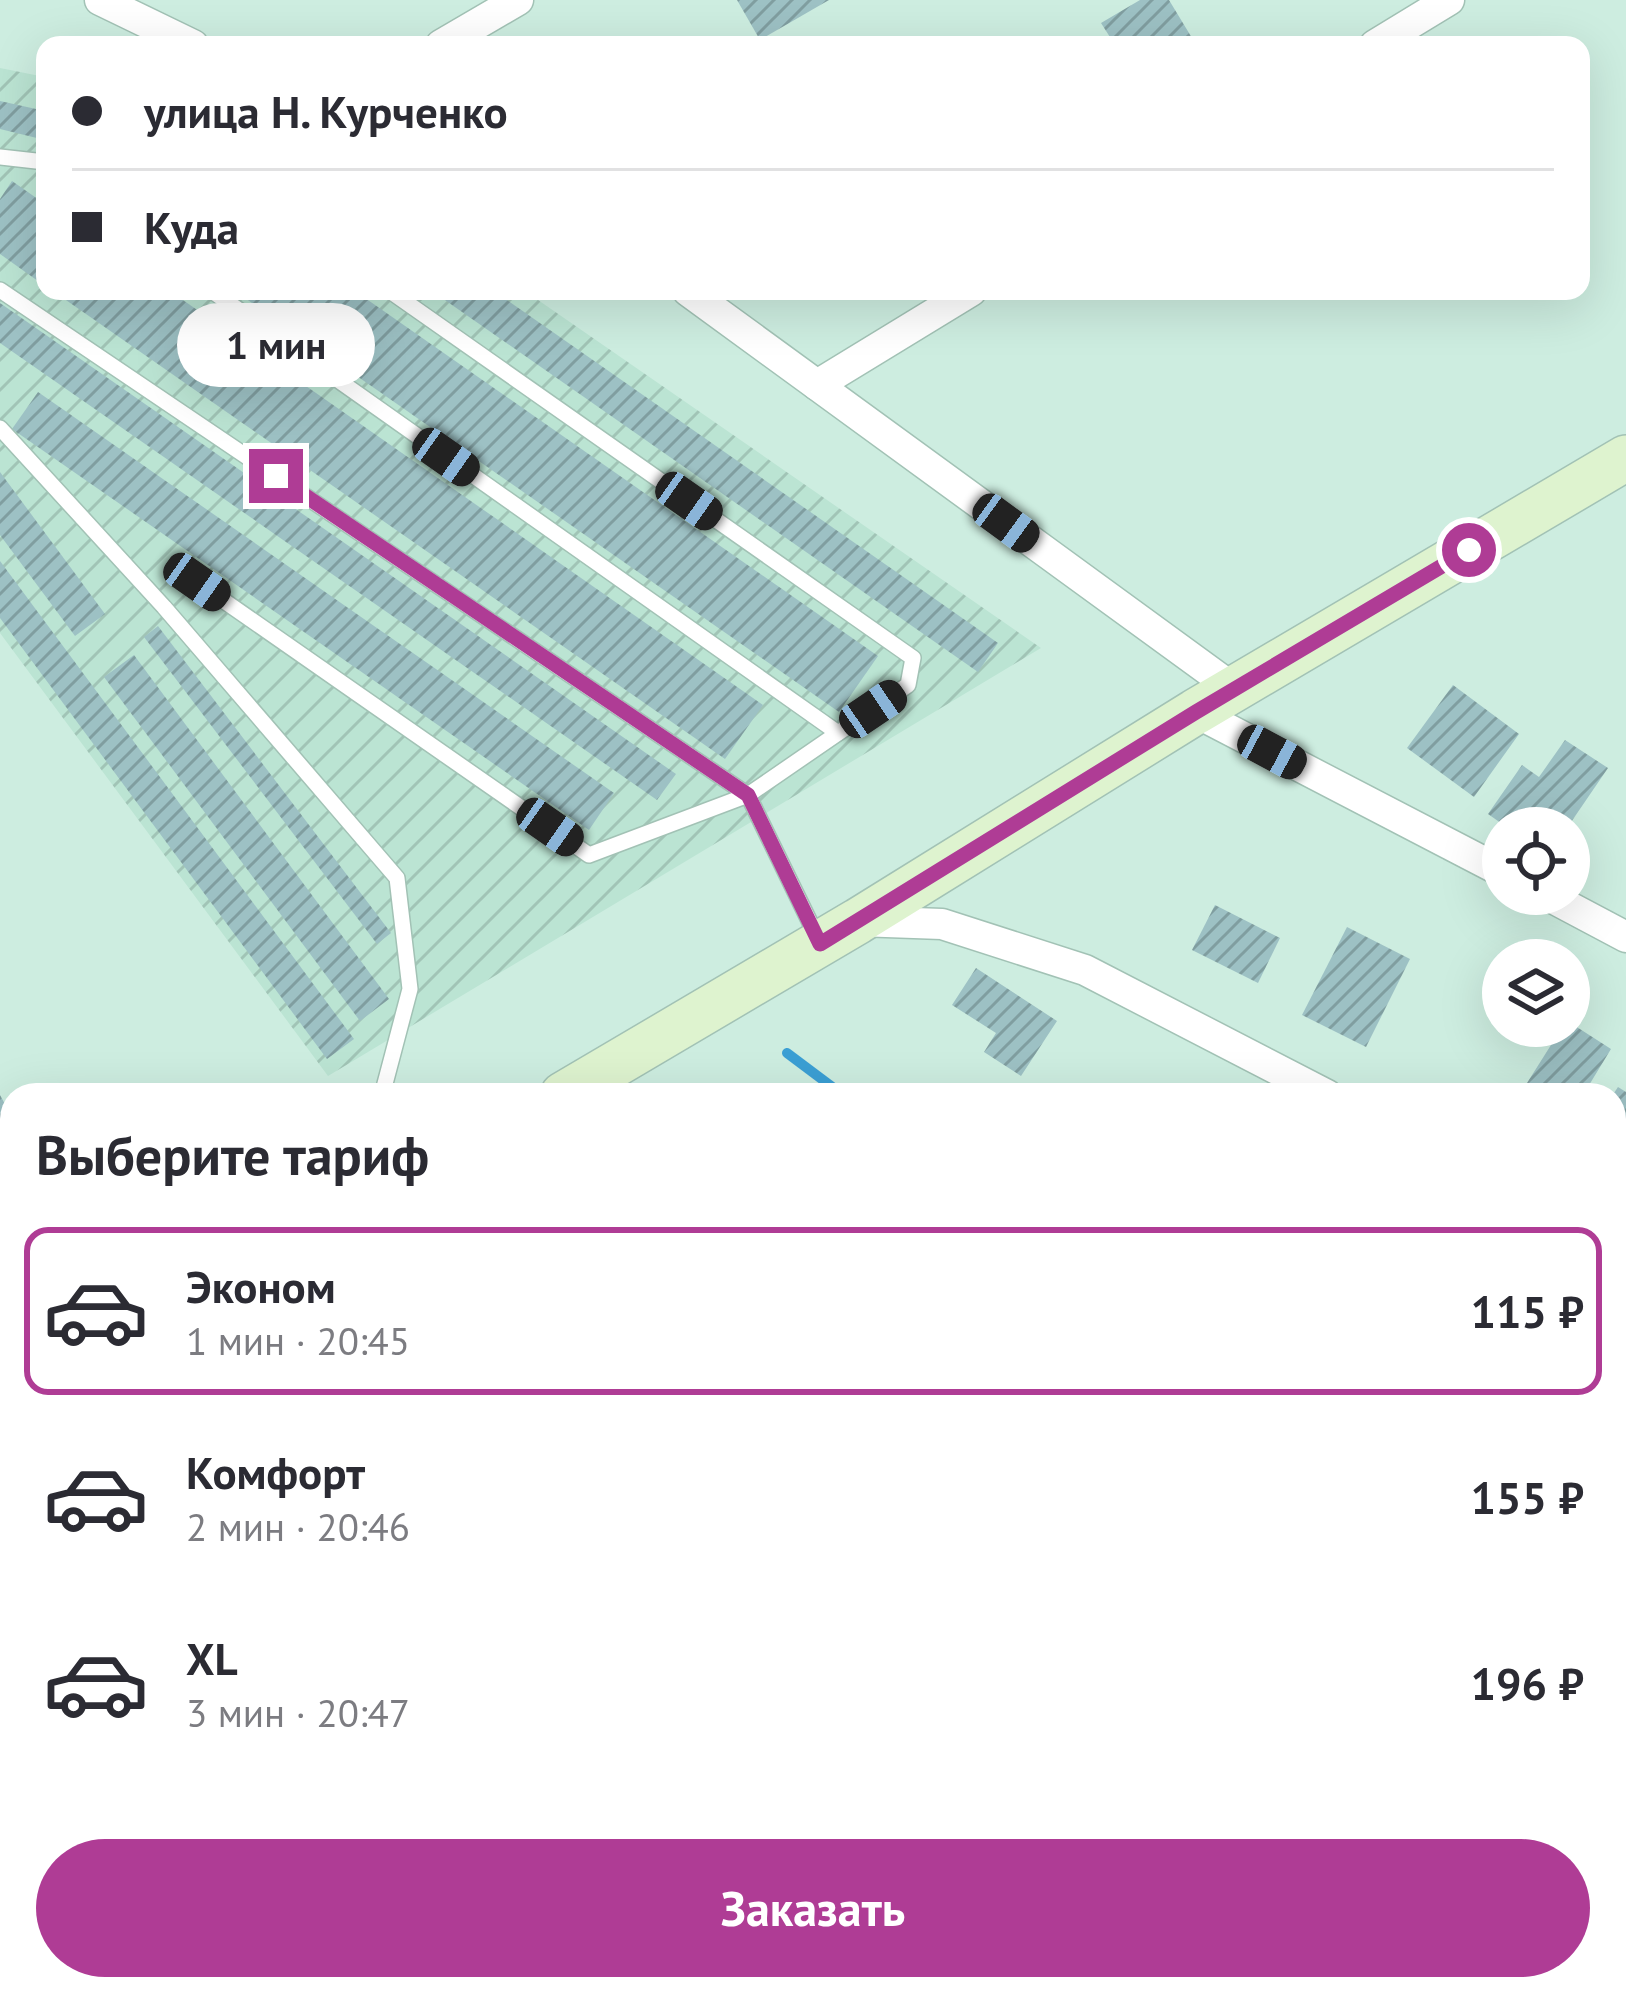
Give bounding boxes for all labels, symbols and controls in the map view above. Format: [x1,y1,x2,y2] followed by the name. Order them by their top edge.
[144,82,508,140] text: улица Н. Курченко
[144,198,239,256] text: Куда
[177,302,375,386] callout: 1 мин
[226,319,326,370] text: 1 мин
[406,422,486,492] car
[249,449,303,503] route end
[649,466,729,536] car
[966,487,1046,559] car
[1442,523,1496,577] route start
[157,547,237,617] car
[833,674,913,744] car
[1232,719,1312,785] car
[510,792,590,862] car
[1482,807,1590,1047] map controls
[1482,807,1590,915] button: locate
[1482,939,1590,1047] button: layers
[36,1120,429,1190] text: Выберите тариф
[42,1257,150,1365] icon: car
[186,1257,336,1315] text: Эконом
[1471,1282,1584,1340] text: 115 ₽
[186,1315,410,1366] text: 1 мин · 20:45
[42,1443,150,1551] icon: car
[186,1443,365,1501] text: Комфорт
[1471,1468,1584,1526] text: 155 ₽
[186,1501,410,1552] text: 2 мин · 20:46
[42,1629,150,1737] icon: car
[186,1629,238,1687] text: XL
[1471,1654,1584,1712] text: 196 ₽
[186,1687,410,1738] text: 3 мин · 20:47
[36,1839,1590,1977] button: Заказать

